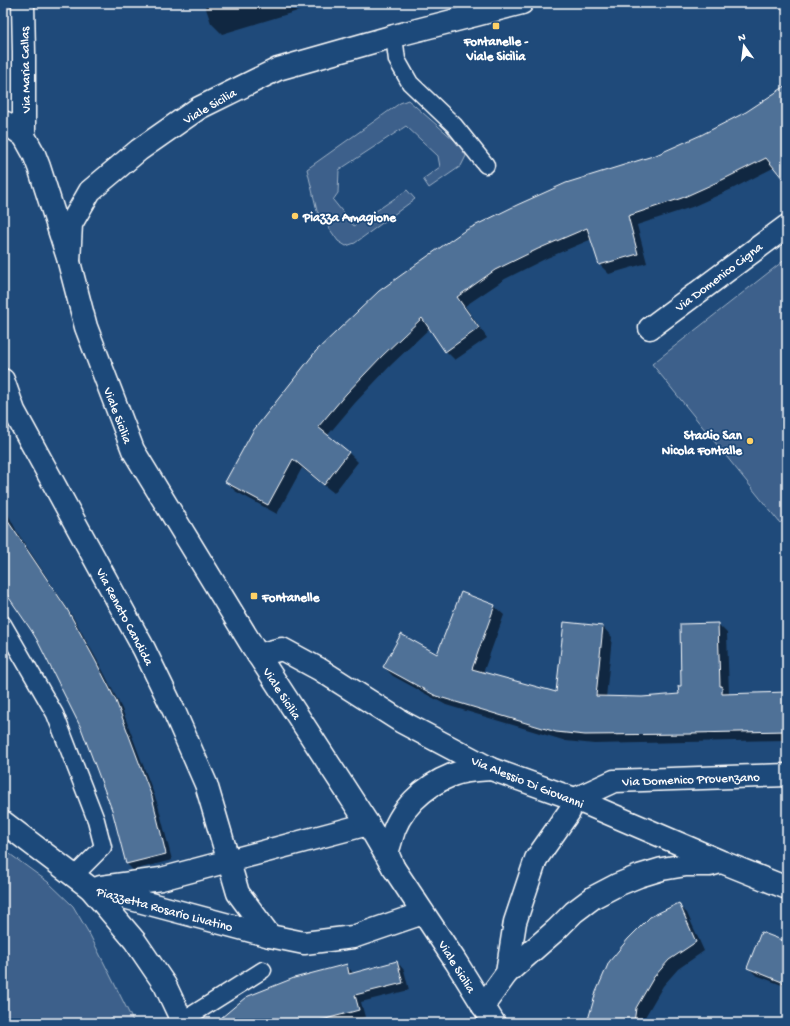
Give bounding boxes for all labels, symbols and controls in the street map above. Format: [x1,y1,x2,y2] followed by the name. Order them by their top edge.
[491,21,501,31] marker: Fontanelle - Viale Sicilia
[18,25,35,114] street label: Via Maria Callas
[724,26,764,66] north arrow
[737,32,747,45] text: N
[463,35,529,65] place label: Fontanelle - Viale Sicilia
[180,86,240,129] street label: Viale Sicilia
[290,211,300,221] marker: Piazza Amagione
[302,211,397,226] place label: Piazza Amagione
[672,240,767,316] street label: Via Domenico Cigna
[99,385,135,447] street label: Viale Sicilia
[662,429,743,459] place label: Stadio San Nicola Fontalle
[745,436,755,446] marker: Stadio San Nicola Fontalle
[91,565,156,669] street label: Via Renato Candida
[249,591,259,601] marker: Fontanelle
[261,591,321,606] place label: Fontanelle
[258,665,304,724] street label: Viale Sicilia
[468,754,586,813] street label: Via Alessio Di Giovanni
[621,771,760,790] street label: Via Domenico Provenzano
[93,885,234,936] street label: Piazzetta Rosario Livatino
[433,938,478,997] street label: Viale Sicilia

